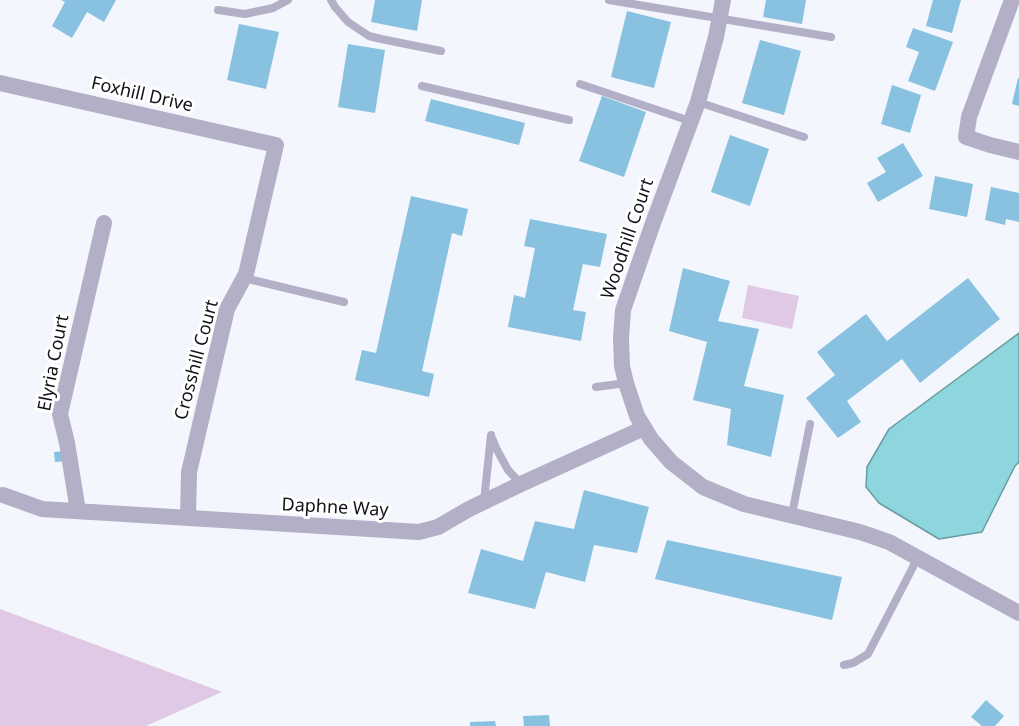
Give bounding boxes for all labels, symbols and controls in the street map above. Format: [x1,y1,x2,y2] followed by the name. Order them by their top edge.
[89,73,195,117] street label: Foxhill Drive
[597,176,659,302] street label: Woodhill Court
[171,297,223,423] street label: Crosshill Court
[34,313,74,413] street label: Elyria Court
[281,494,389,522] street label: Daphne Way

